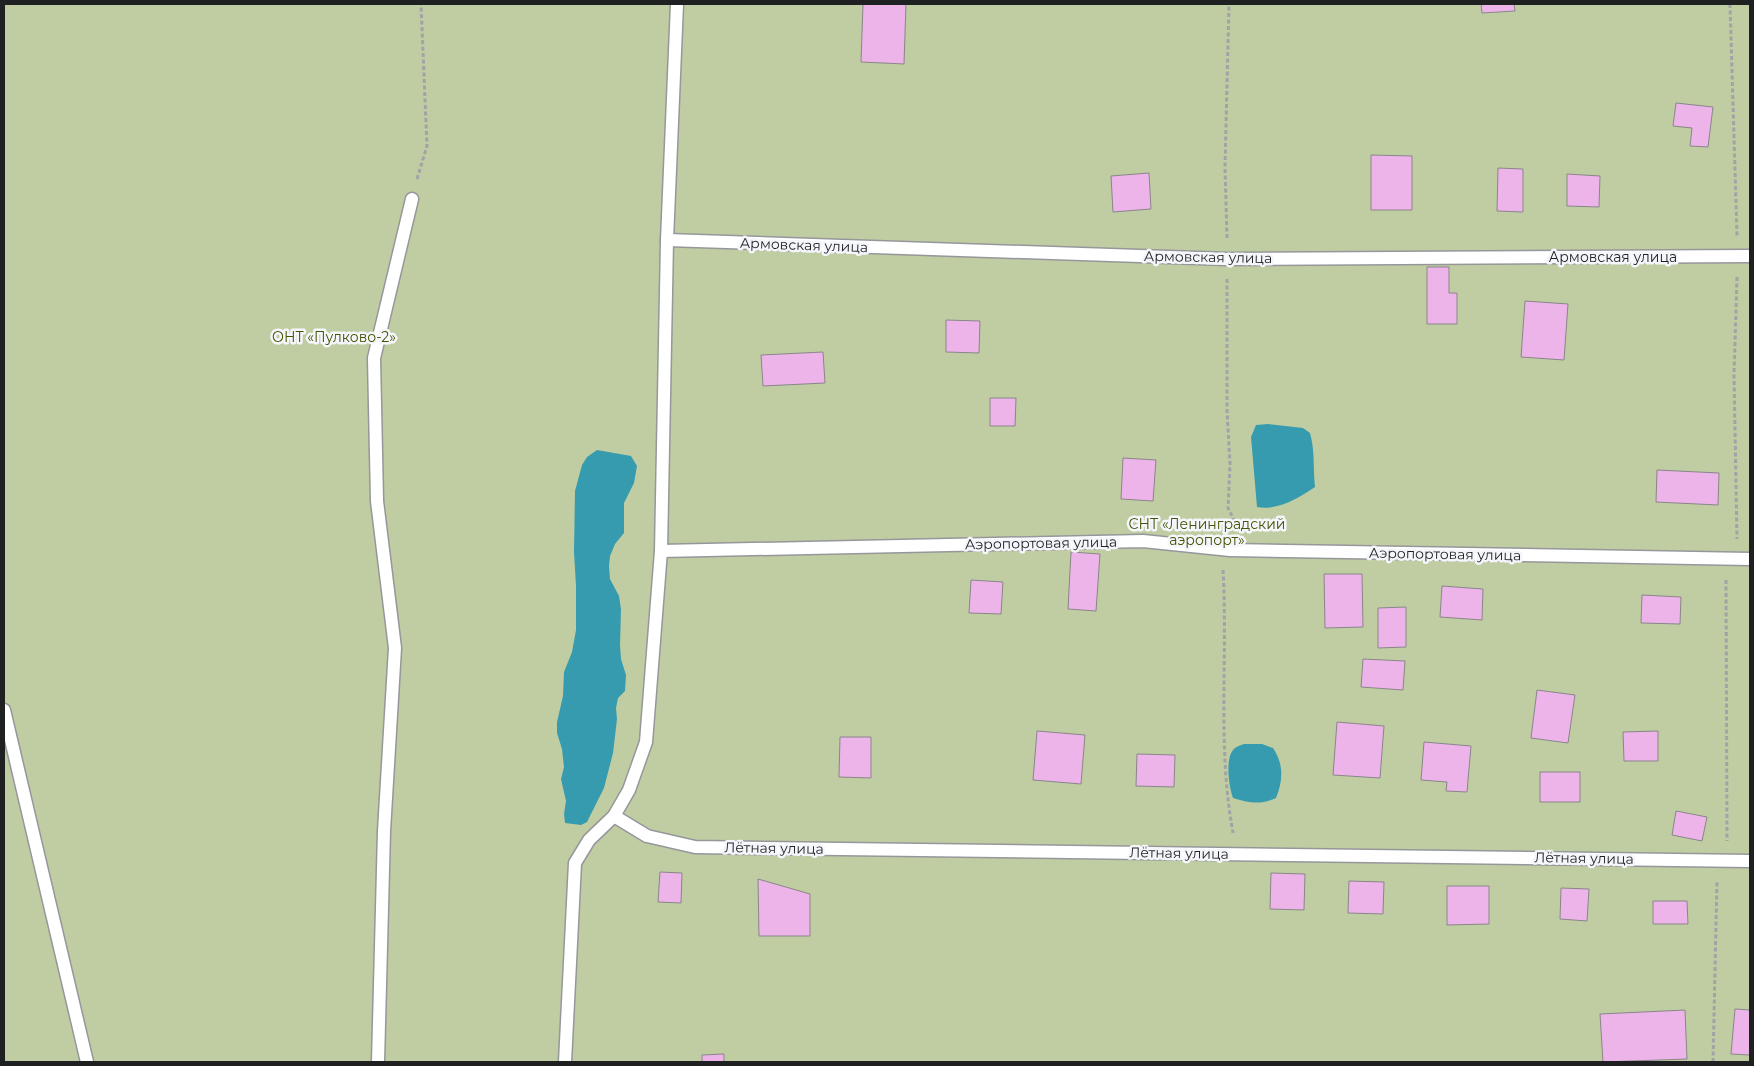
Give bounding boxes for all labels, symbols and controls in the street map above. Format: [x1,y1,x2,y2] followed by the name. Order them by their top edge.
[740,234,868,256] street label: Армовская улица
[1144,247,1272,267] street label: Армовская улица
[1549,248,1677,266] street label: Армовская улица
[272,328,396,346] park label: ОНТ «Пулково-2»
[1128,515,1286,549] park label: СНТ «Ленинградский аэропорт»
[965,533,1117,553] street label: Аэропортовая улица
[1369,544,1521,564] street label: Аэропортовая улица
[724,838,824,858] street label: Лётная улица
[1129,843,1229,863] street label: Лётная улица
[1534,848,1634,868] street label: Лётная улица

